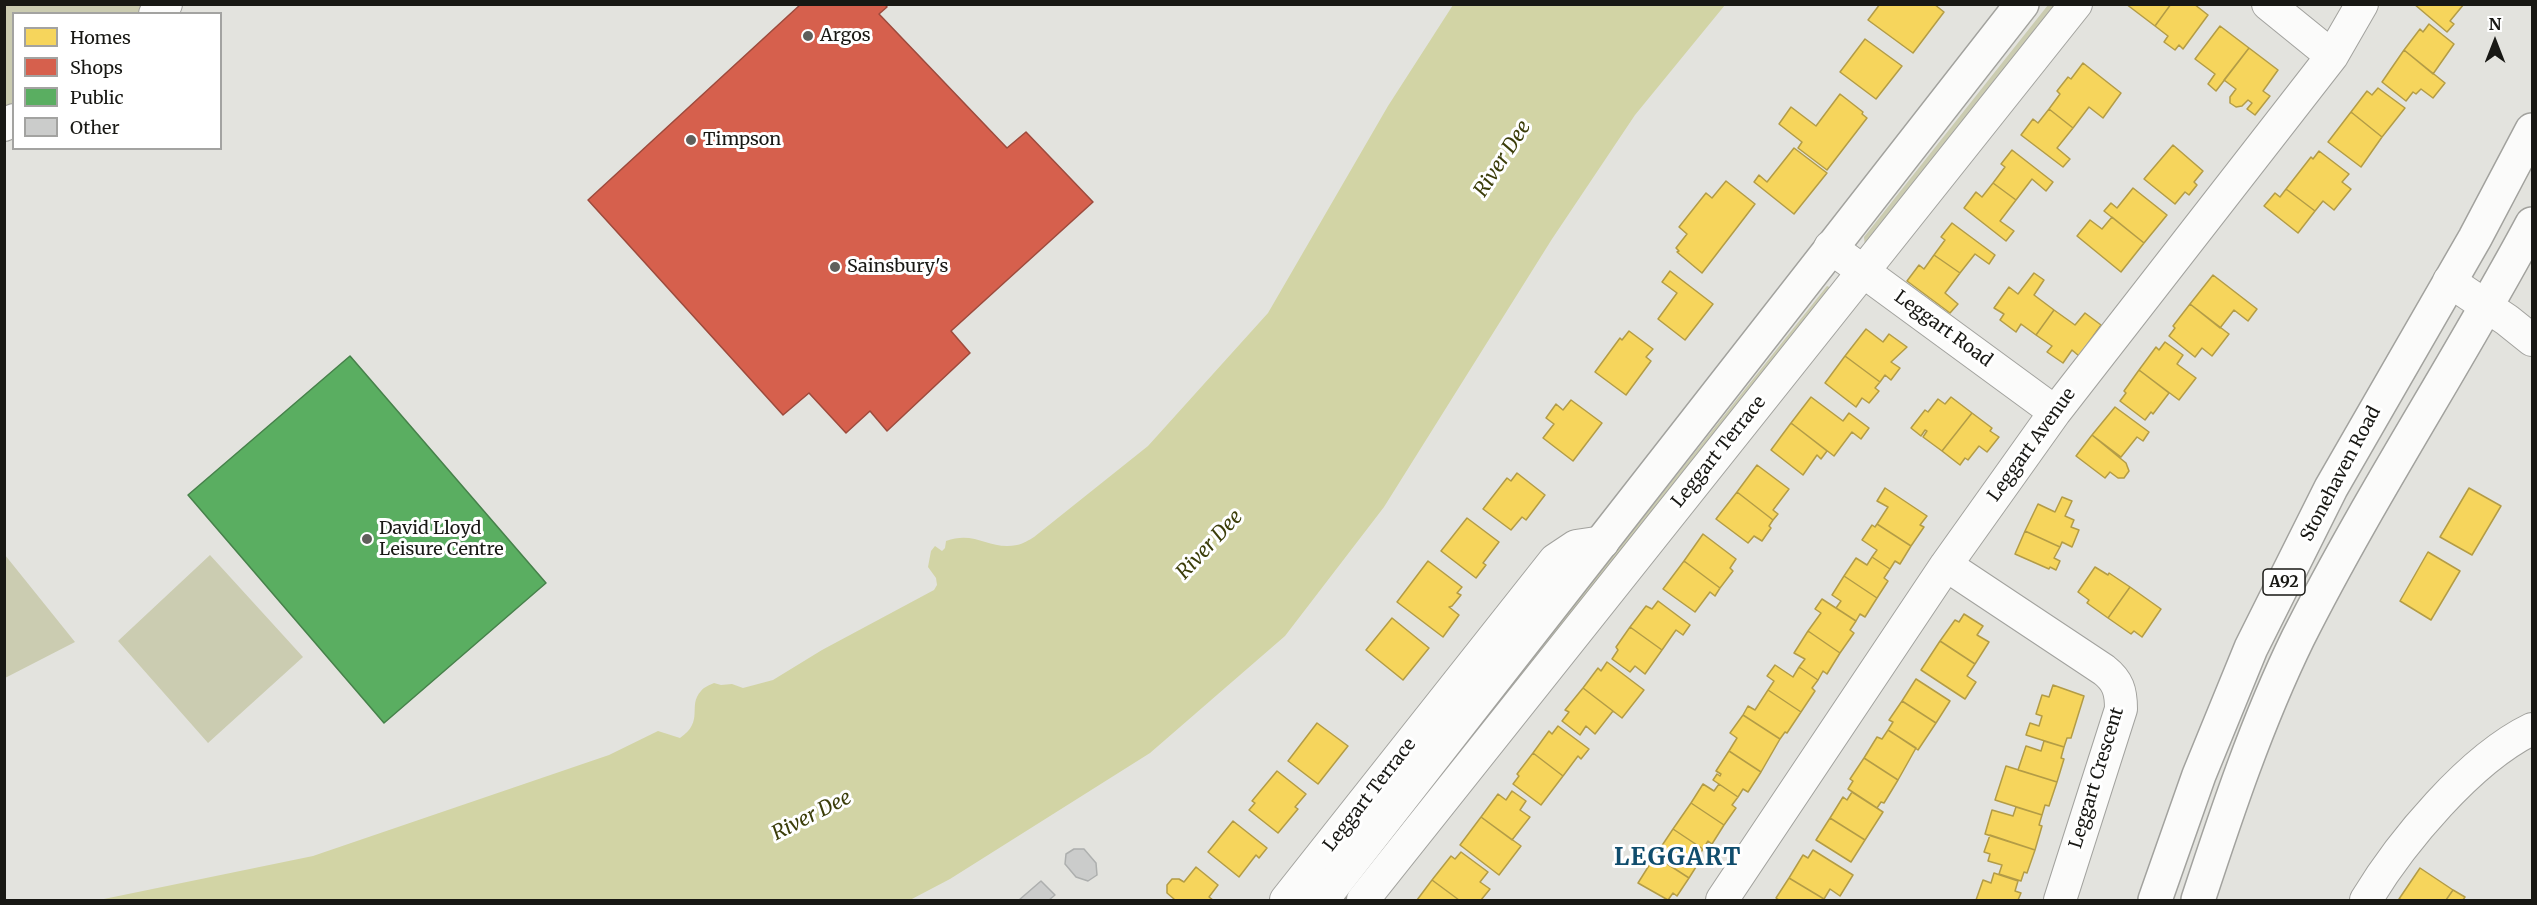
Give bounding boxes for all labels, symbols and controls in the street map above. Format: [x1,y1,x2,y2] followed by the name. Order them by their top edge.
[12,12,222,150] legend
[2465,12,2525,72] north arrow
[2489,14,2501,34] text: N
[820,25,870,47] place label: Argos
[70,26,131,49] text: Homes
[801,29,815,43] marker: Argos
[70,56,123,79] text: Shops
[70,86,124,109] text: Public
[70,116,120,139] text: Other
[1470,116,1536,202] water label: River Dee
[703,129,781,151] place label: Timpson
[684,133,698,147] marker: Timpson
[847,256,948,278] place label: Sainsbury's
[828,260,842,274] marker: Sainsbury's
[1890,286,1996,372] street label: Leggart Road
[1984,384,2080,506] street label: Leggart Avenue
[1667,392,1771,512] street label: Leggart Terrace
[2296,403,2386,545] street label: Stonehaven Road
[1172,505,1248,585] water label: River Dee
[379,518,504,560] place label: David Lloyd Leisure Centre
[360,532,374,546] marker: David Lloyd Leisure Centre
[2263,569,2305,595] road number: A92
[2065,705,2129,851] street label: Leggart Crescent
[1319,734,1421,856] street label: Leggart Terrace
[768,786,856,846] water label: River Dee
[1614,844,1742,872] district label: LEGGART

